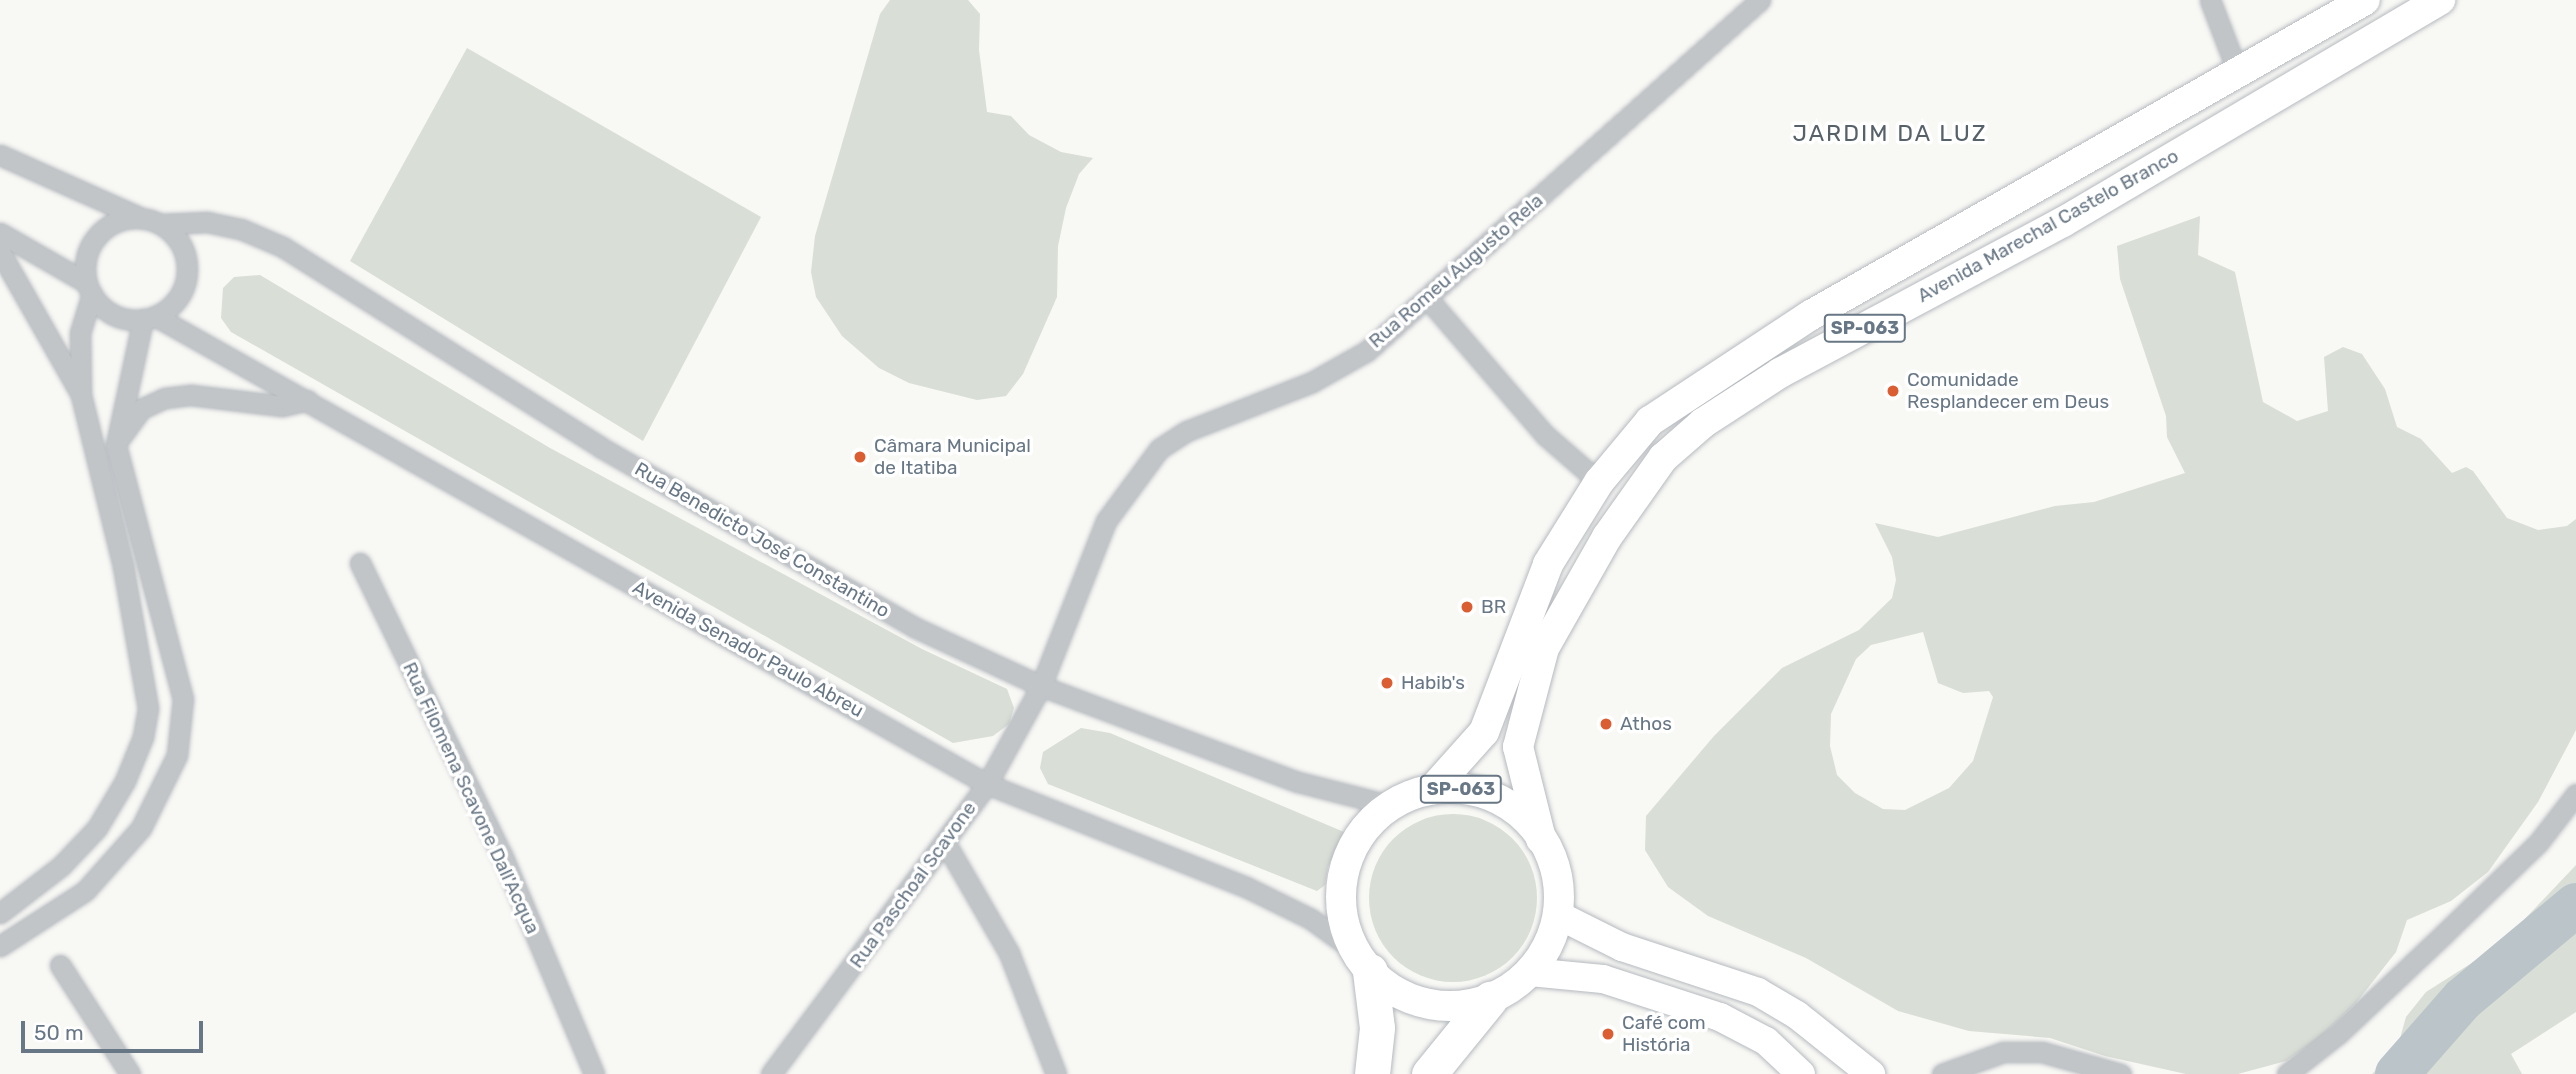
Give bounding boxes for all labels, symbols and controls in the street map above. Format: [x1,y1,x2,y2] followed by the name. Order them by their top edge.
[1794,119,1986,147] district label: JARDIM DA LUZ
[1914,145,2182,307] street label: Avenida Marechal Castelo Branco
[1364,189,1548,353] street label: Rua Romeu Augusto Rela
[1823,314,1907,342] road number: SP-063
[1907,369,2110,413] place label: Comunidade Resplandecer em Deus
[1885,383,1901,399] marker: Comunidade Resplandecer em Deus
[874,435,1031,479] place label: Câmara Municipal de Itatiba
[852,449,868,465] marker: Câmara Municipal de Itatiba
[631,458,893,622] street label: Rua Benedicto José Constantino
[628,576,868,722] street label: Avenida Senador Paulo Abreu
[1481,596,1506,618] place label: BR
[1459,599,1475,615] marker: BR
[398,659,544,937] street label: Rua Filomena Scavone Dall'Acqua
[1401,672,1465,694] place label: Habib's
[1379,675,1395,691] marker: Habib's
[1620,713,1672,735] place label: Athos
[1598,716,1614,732] marker: Athos
[1419,774,1503,804] road number: SP-063
[845,797,981,973] street label: Rua Paschoal Scavone
[24,1007,206,1052] scale bar
[1622,1012,1706,1056] place label: Café com História
[34,1020,84,1045] text: 50 m
[1600,1026,1616,1042] marker: Café com História

